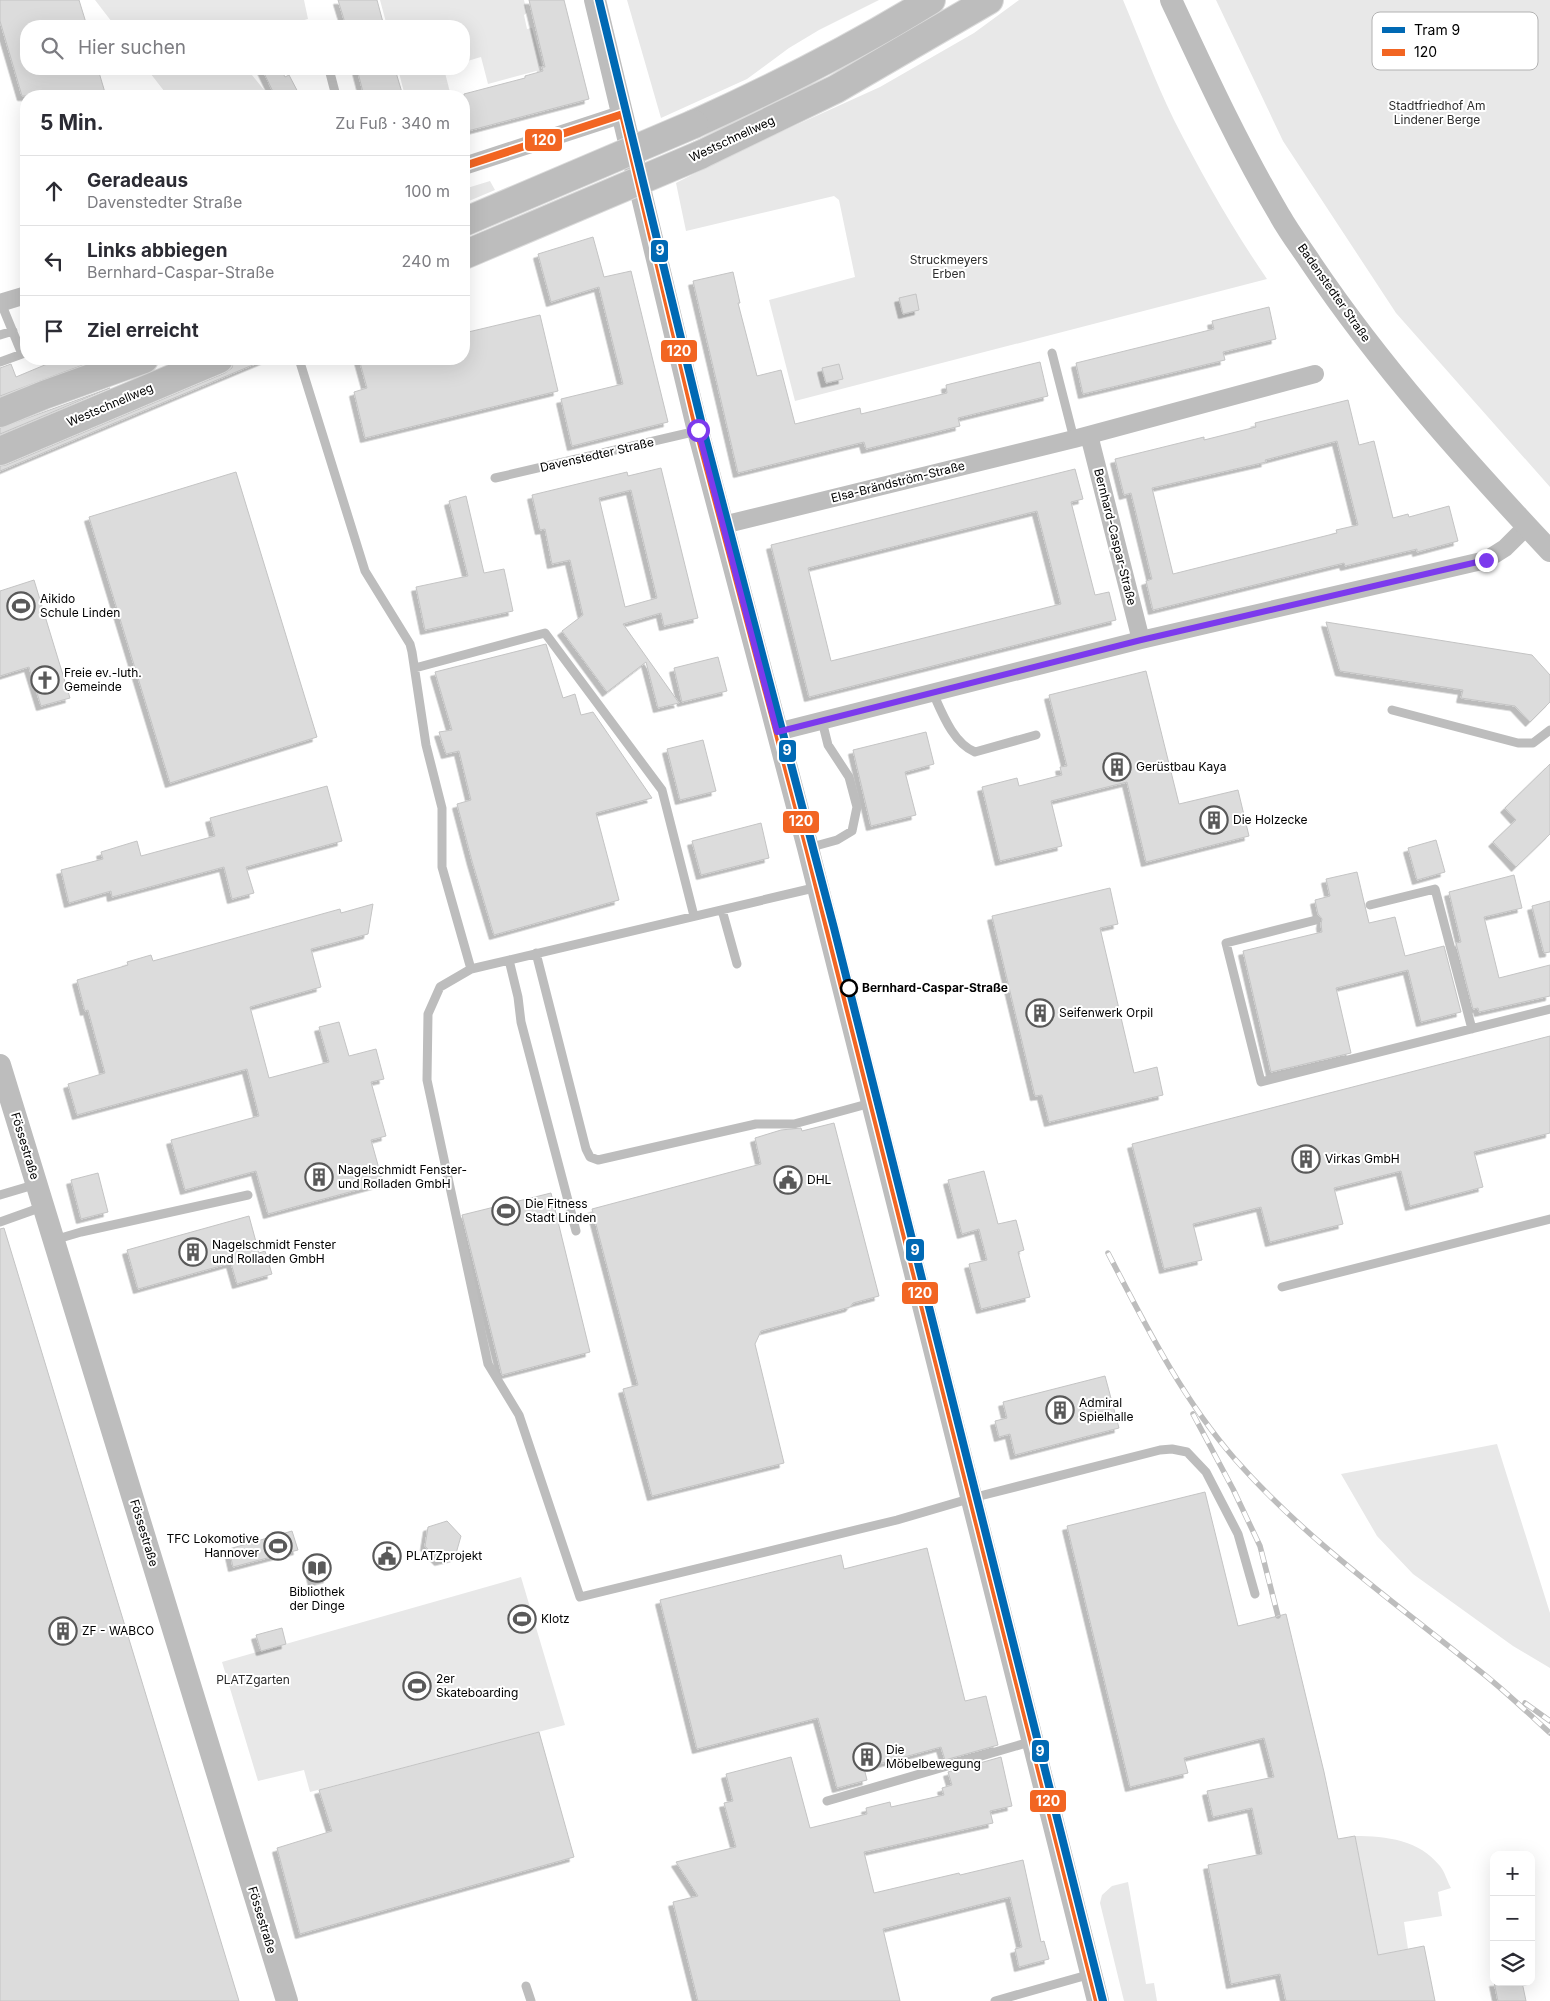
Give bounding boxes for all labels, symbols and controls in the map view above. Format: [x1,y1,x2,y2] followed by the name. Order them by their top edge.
[1372,12,1538,70] legend
[20,20,470,75] search box
[1414,21,1460,38] text: Tram 9
[38,34,66,62] icon: search
[78,36,186,59] text: Hier suchen
[1414,43,1437,60] text: 120
[1389,98,1485,127] park label: Stadtfriedhof Am Lindener Berge
[40,110,104,135] text: 5 Min.
[687,112,777,165] street label: Westschnellweg
[335,113,450,133] text: Zu Fuß · 340 m
[524,128,563,152] line badge: 120
[532,131,556,148] text: 120
[87,169,188,192] text: Geradeaus
[40,177,68,205] icon: ahead
[405,181,450,201] text: 100 m
[87,192,242,212] text: Davenstedter Straße
[87,239,228,262] text: Links abbiegen
[650,239,669,263] line badge: 9
[655,241,665,258] text: 9
[1295,241,1374,345] street label: Badenstedter Straße
[40,247,68,275] icon: left
[402,251,450,271] text: 240 m
[910,252,988,281] park label: Struckmeyers Erben
[87,262,274,282] text: Bernhard-Caspar-Straße
[40,317,68,345] icon: arrive
[87,319,199,342] text: Ziel erreicht
[660,339,698,363] line badge: 120
[667,342,691,359] text: 120
[64,380,155,430] street label: Westschnellweg
[687,419,710,442] route start
[538,434,655,475] street label: Davenstedter Straße
[829,458,966,505] street label: Elsa-Brändström-Straße
[1091,467,1140,607] street label: Bernhard-Caspar-Straße
[1475,549,1498,572] route end
[6,591,36,621] sports icon: Aikido Schule Linden
[40,591,120,620] place label: Aikido Schule Linden
[30,665,60,695] church icon: Freie ev.-luth. Gemeinde
[64,665,142,694] place label: Freie ev.-luth. Gemeinde
[778,739,797,763] line badge: 9
[782,741,792,758] text: 9
[1102,752,1132,782] building icon: Gerüstbau Kaya
[1136,759,1227,774] place label: Gerüstbau Kaya
[1199,805,1229,835] building icon: Die Holzecke
[782,810,820,834] line badge: 120
[789,812,813,829] text: 120
[1233,812,1308,827] place label: Die Holzecke
[840,979,858,997] marker: Bernhard-Caspar-Straße
[862,980,1008,995] place label: Bernhard-Caspar-Straße
[1025,998,1055,1028] building icon: Seifenwerk Orpil
[1059,1005,1153,1020] place label: Seifenwerk Orpil
[8,1110,43,1181] street label: Fössestraße
[1291,1144,1321,1174] building icon: Virkas GmbH
[1325,1151,1400,1166] place label: Virkas GmbH
[304,1162,334,1192] building icon: Nagelschmidt Fenster- und Rolladen GmbH
[338,1162,467,1191] place label: Nagelschmidt Fenster- und Rolladen GmbH
[773,1165,803,1195] public building icon: DHL
[807,1172,832,1187] place label: DHL
[491,1196,521,1226] sports icon: Die Fitness Stadt Linden
[525,1196,596,1225] place label: Die Fitness Stadt Linden
[178,1237,208,1267] building icon: Nagelschmidt Fenster und Rolladen GmbH
[212,1237,336,1266] place label: Nagelschmidt Fenster und Rolladen GmbH
[905,1238,925,1262] line badge: 9
[910,1241,920,1258] text: 9
[901,1281,939,1305] line badge: 120
[908,1284,932,1301] text: 120
[1045,1395,1075,1425] building icon: Admiral Spielhalle
[1079,1395,1134,1424] place label: Admiral Spielhalle
[127,1497,162,1568] street label: Fössestraße
[166,1531,259,1560] place label: TFC Lokomotive Hannover
[263,1531,293,1561] sports icon: TFC Lokomotive Hannover
[372,1541,402,1571] public building icon: PLATZprojekt
[406,1548,482,1563] place label: PLATZprojekt
[302,1553,332,1583] library icon: Bibliothek der Dinge
[289,1584,345,1613] place label: Bibliothek der Dinge
[507,1604,537,1634] sports icon: Klotz
[541,1611,570,1626] place label: Klotz
[48,1616,78,1646] building icon: ZF - WABCO
[82,1623,154,1638] place label: ZF - WABCO
[402,1671,432,1701] sports icon: 2er Skateboarding
[436,1671,518,1700] place label: 2er Skateboarding
[216,1672,290,1687] park label: PLATZgarten
[1031,1739,1050,1763] line badge: 9
[852,1742,882,1772] building icon: Die Möbelbewegung
[886,1742,981,1771] place label: Die Möbelbewegung
[1035,1742,1045,1759] text: 9
[1029,1789,1067,1813] line badge: 120
[1036,1792,1060,1809] text: 120
[1490,1851,1535,1986] map controls
[1490,1851,1535,1896] button: +
[245,1884,280,1955] street label: Fössestraße
[1490,1896,1535,1941] button: −
[1490,1941,1535,1986] button: layers

